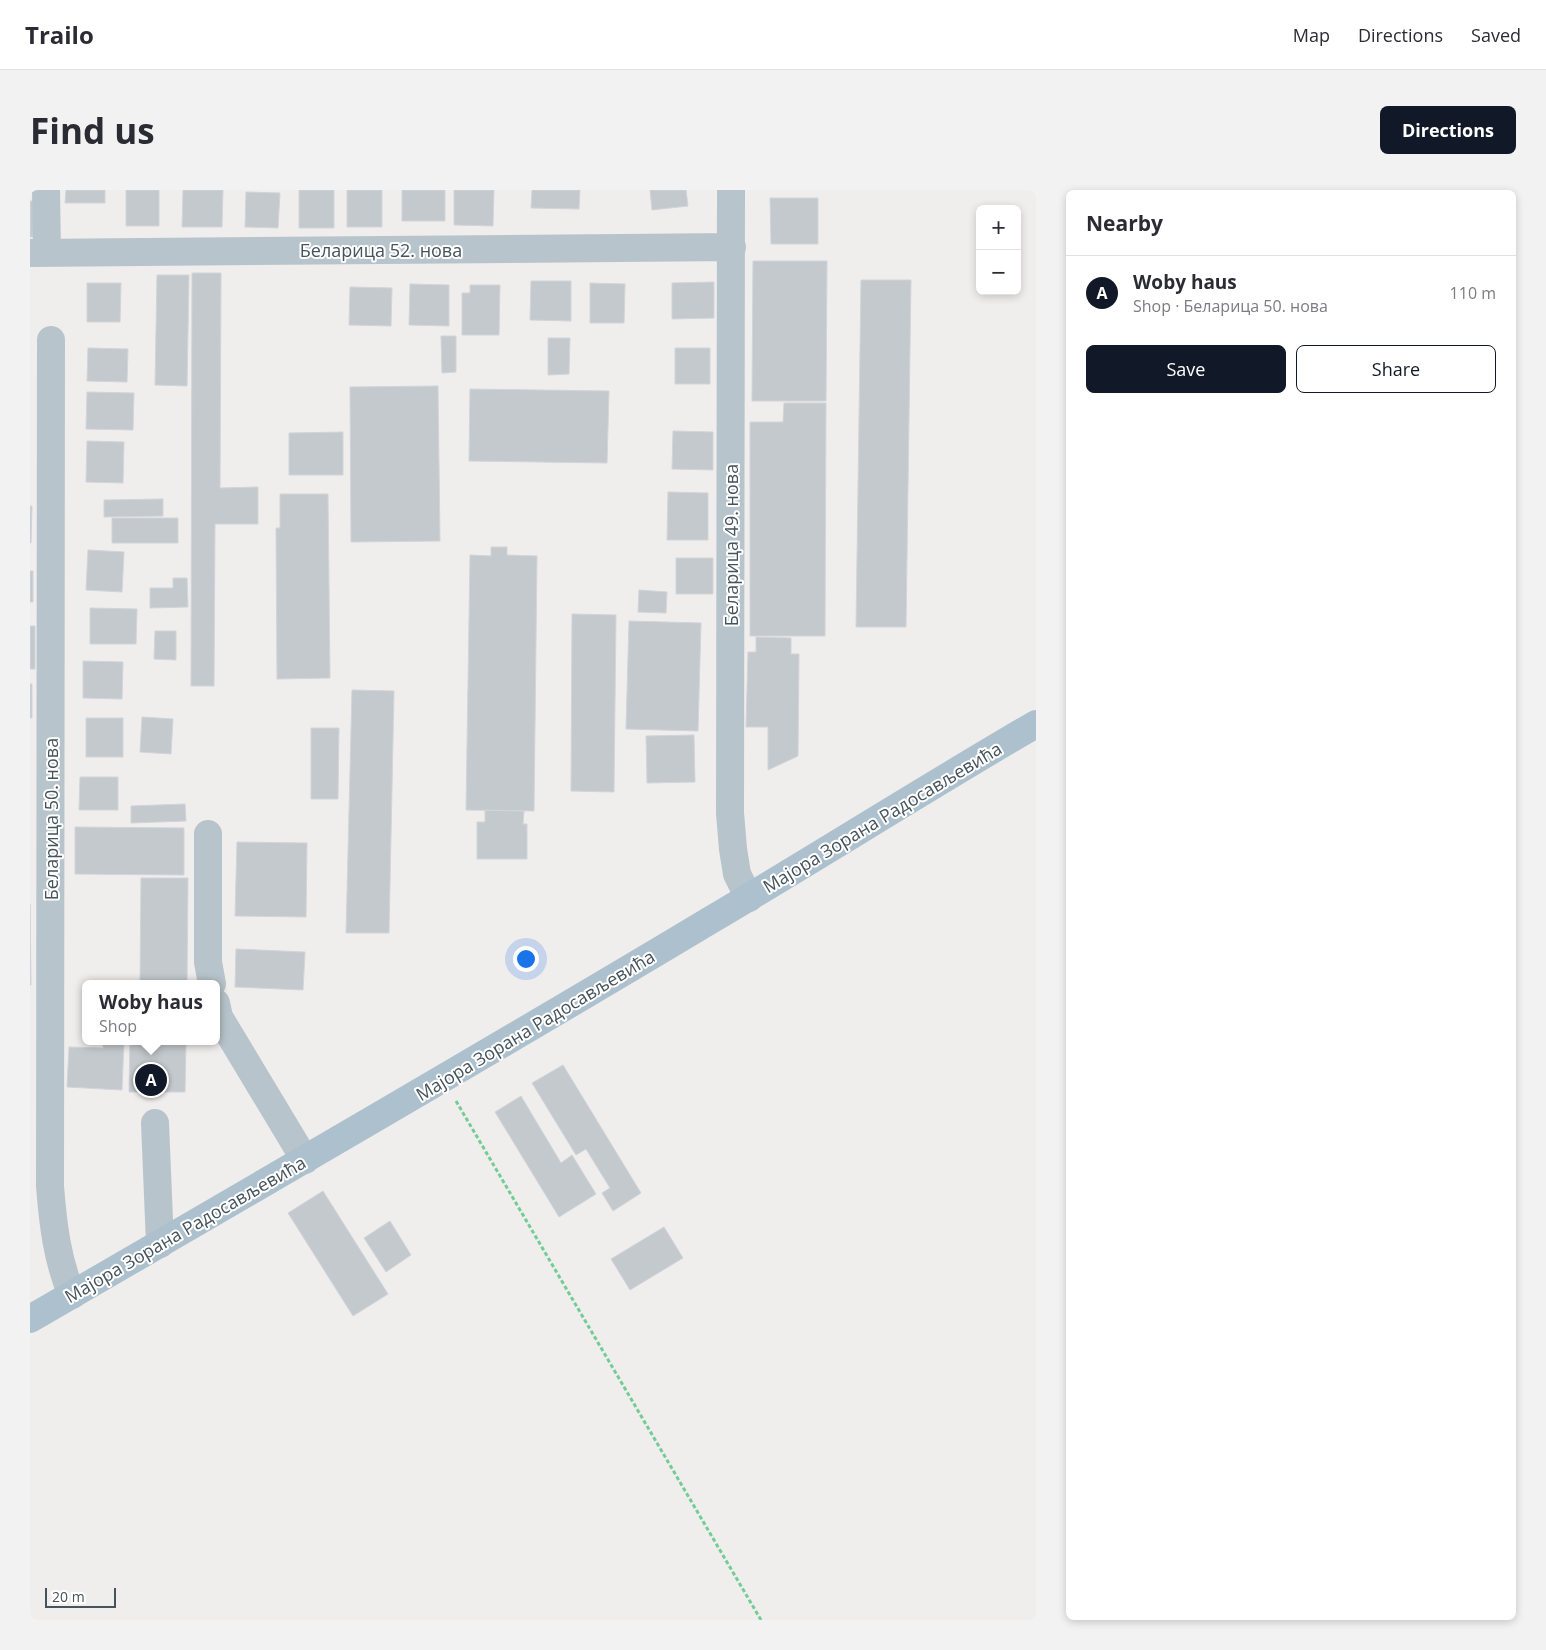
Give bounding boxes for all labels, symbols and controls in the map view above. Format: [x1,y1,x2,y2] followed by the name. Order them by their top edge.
[25,18,94,51] text: Trailo
[1293,23,1330,47] text: Map
[1358,23,1443,47] text: Directions
[1471,23,1521,47] text: Saved
[1380,106,1516,154] button: Directions
[30,107,155,154] text: Find us
[976,205,1021,295] map controls
[976,205,1021,250] button: +
[1086,209,1163,237] text: Nearby
[300,238,462,262] street label: Беларица 52. нова
[976,250,1021,295] button: −
[1133,269,1237,295] text: Woby haus
[1096,282,1108,304] text: A
[1450,282,1496,304] text: 110 m
[1133,295,1328,317] text: Shop · Беларица 50. нова
[1086,345,1286,393] button: Save
[1296,345,1496,393] button: Share
[719,464,743,626] street label: Беларица 49. нова
[758,736,1006,898] street label: Мајора Зорана Радосављевића
[39,738,63,900] street label: Беларица 50. нова
[411,944,659,1106] street label: Мајора Зорана Радосављевића
[513,946,539,972] your location
[82,980,220,1045] popup
[99,989,203,1015] text: Woby haus
[99,1015,137,1037] text: Shop
[135,1061,167,1099] pin: A
[60,1150,310,1308] street label: Мајора Зорана Радосављевића
[45,1585,116,1608] scale bar
[52,1587,85,1606] text: 20 m

